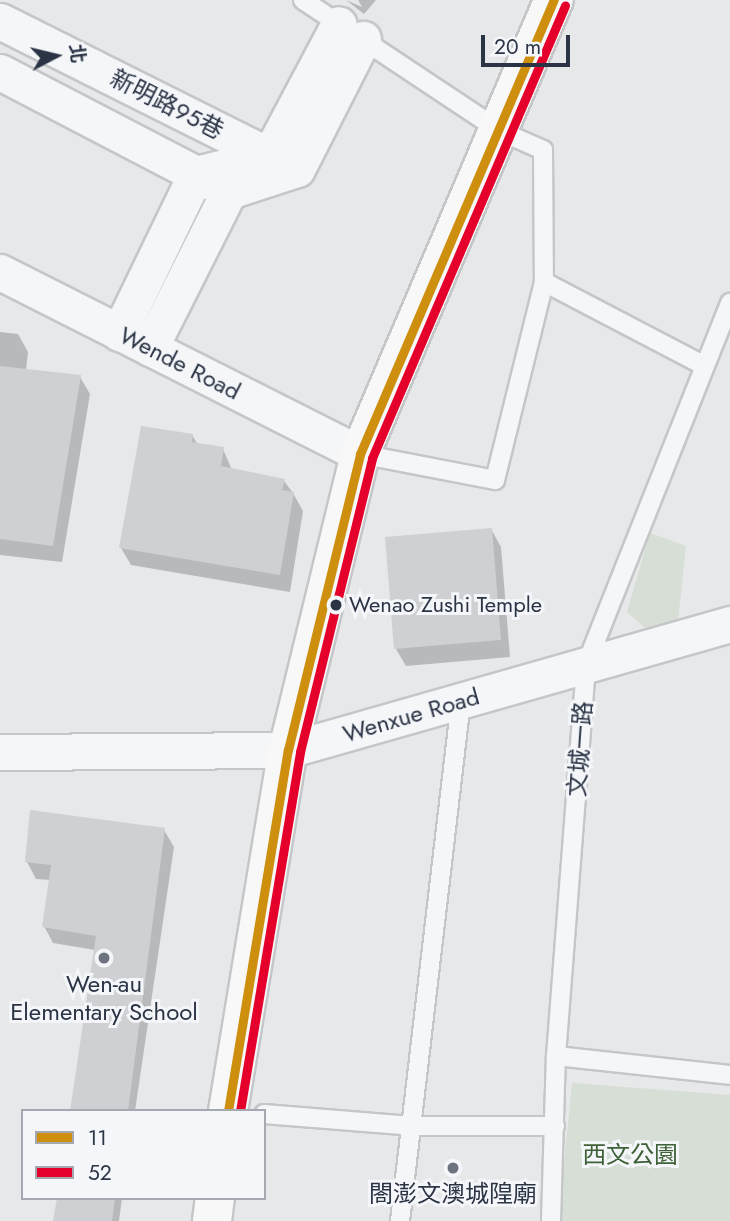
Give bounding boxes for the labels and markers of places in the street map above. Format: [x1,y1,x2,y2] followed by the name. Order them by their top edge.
[349,592,542,618] place label: Wenao Zushi Temple
[329,598,343,612] marker: Wenao Zushi Temple
[96,950,112,966] marker: Wen-au Elementary School
[10,970,198,1026] place label: Wen-au Elementary School
[445,1160,461,1176] marker: 閤澎文澳城隍廟
[369,1180,537,1208] place label: 閤澎文澳城隍廟

